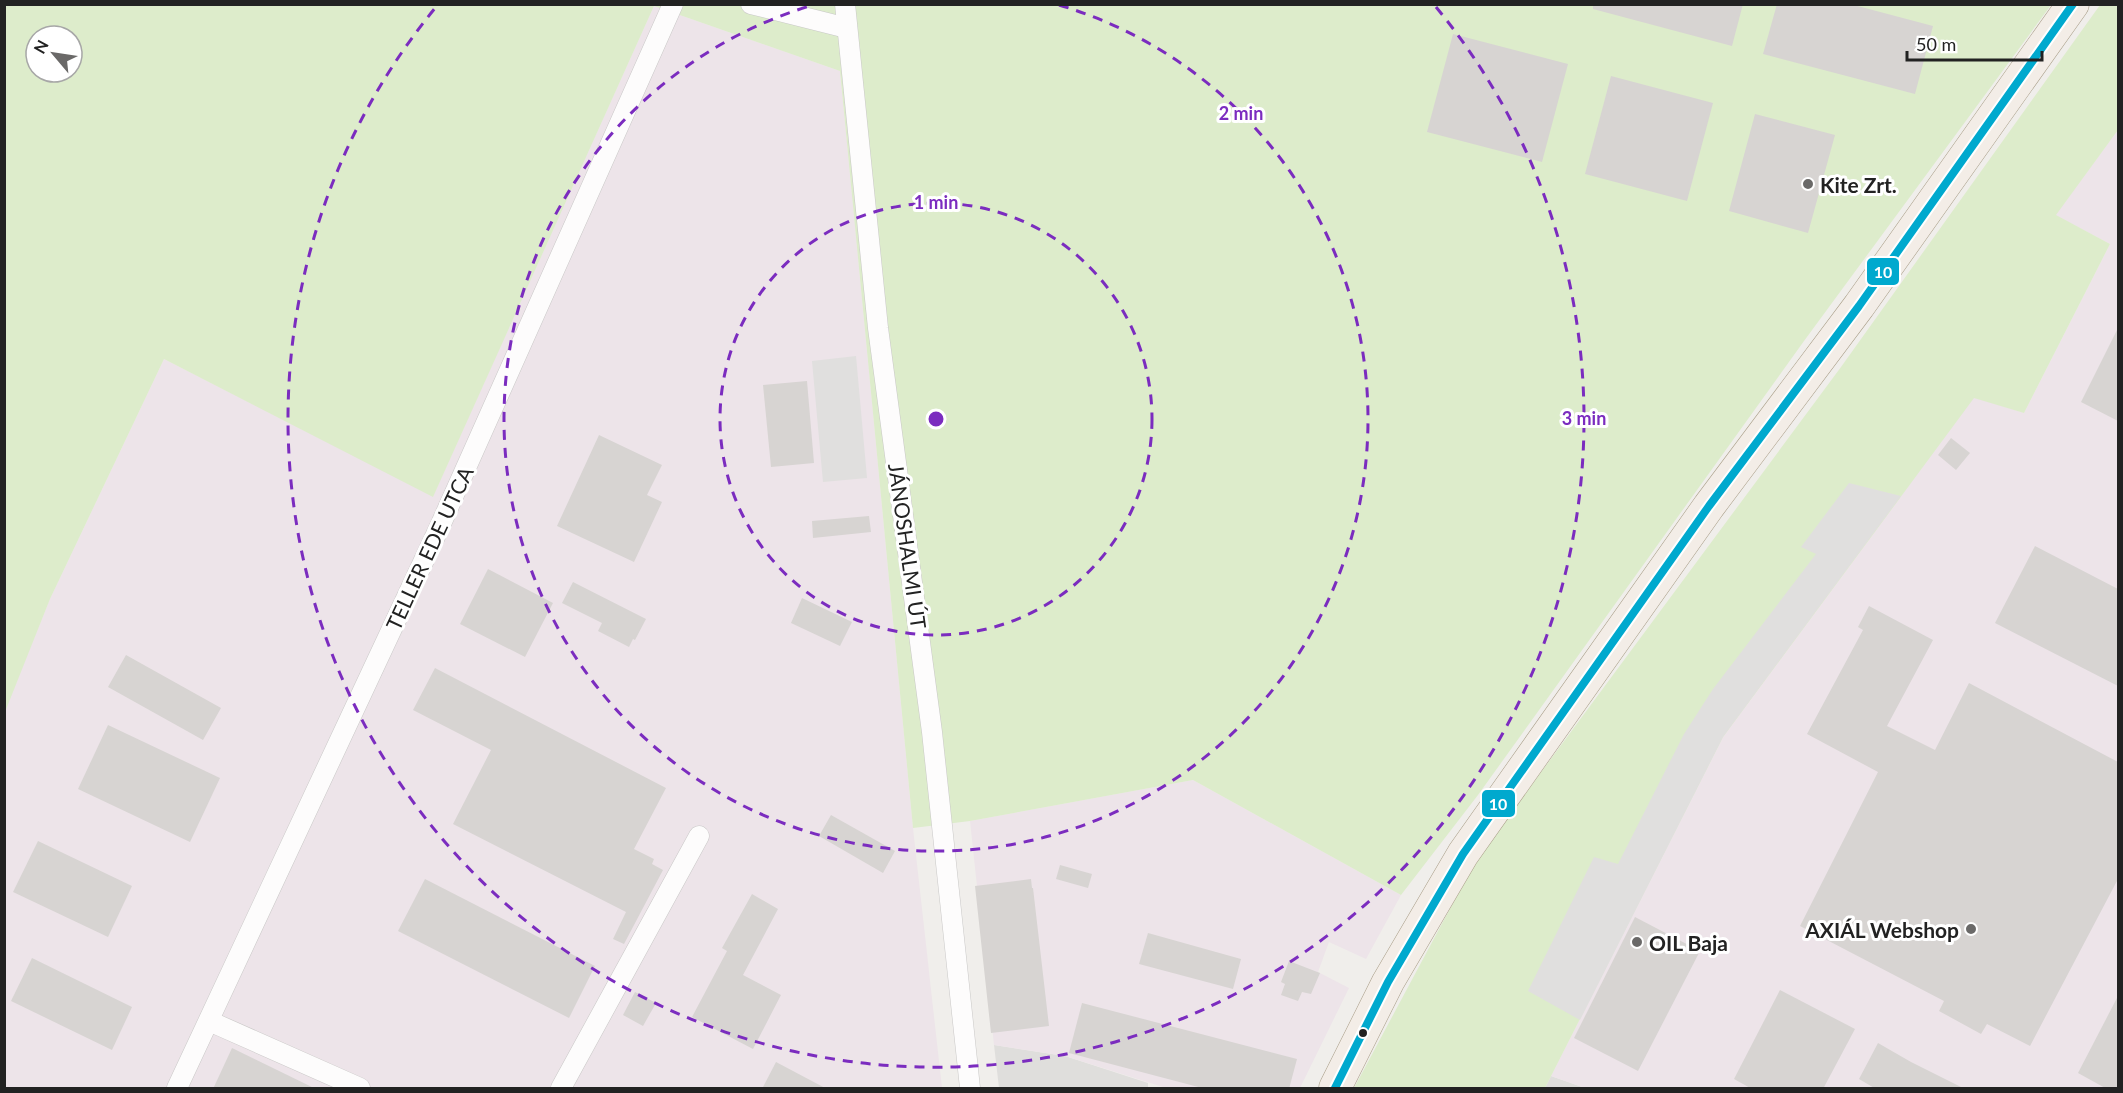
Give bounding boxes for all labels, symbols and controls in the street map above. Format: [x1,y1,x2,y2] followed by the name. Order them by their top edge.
[24,24,84,84] north arrow
[1907,24,2042,62] scale bar
[1916,33,1956,55] text: 50 m
[29,36,52,56] text: N
[1219,102,1263,124] text: 2 min
[1820,172,1897,197] place label: Kite Zrt.
[1801,177,1815,191] marker: Kite Zrt.
[914,191,958,213] text: 1 min
[1866,257,1900,286] line badge: 10
[1874,262,1892,281] text: 10
[1562,407,1606,429] text: 3 min
[926,409,946,429] centre of rings
[380,461,478,634] street label: TELLER EDE UTCA
[884,462,932,631] street label: JÁNOSHALMI ÚT
[1481,789,1516,818] line badge: 10
[1489,794,1507,813] text: 10
[1804,917,1959,942] place label: AXIÁL Webshop
[1964,922,1978,936] marker: AXIÁL Webshop
[1649,930,1728,955] place label: OIL Baja
[1630,935,1644,949] marker: OIL Baja
[1357,1027,1369,1039] unlabelled marker

